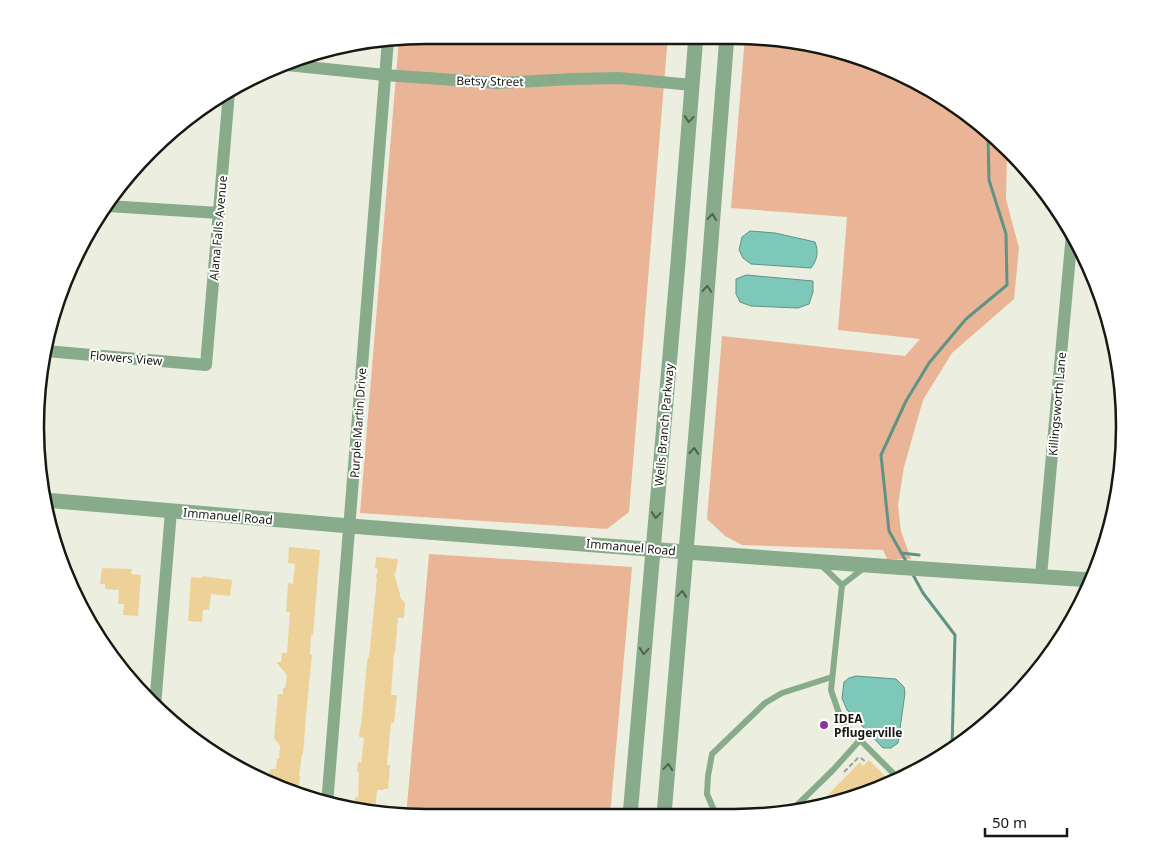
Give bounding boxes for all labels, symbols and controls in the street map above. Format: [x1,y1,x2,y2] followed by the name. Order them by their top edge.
[456,72,525,90] street label: Betsy Street
[684,115,695,123] one-way arrow
[205,175,231,281] street label: Alana Falls Avenue
[707,212,718,220] one-way arrow
[701,284,712,292] one-way arrow
[89,346,163,370] street label: Flowers View
[1044,351,1070,457] street label: Killingsworth Lane
[650,362,678,487] street label: Wells Branch Parkway
[346,367,370,479] street label: Purple Martin Drive
[688,446,699,454] one-way arrow
[182,504,274,528] street label: Immanuel Road
[651,511,662,519] one-way arrow
[585,535,677,559] street label: Immanuel Road
[677,590,688,598] one-way arrow
[639,647,650,655] one-way arrow
[834,710,902,741] place label: IDEA Pflugerville
[818,719,830,731] marker: IDEA Pflugerville
[662,763,673,771] one-way arrow
[985,806,1068,838] scale bar
[992,812,1027,832] text: 50 m

